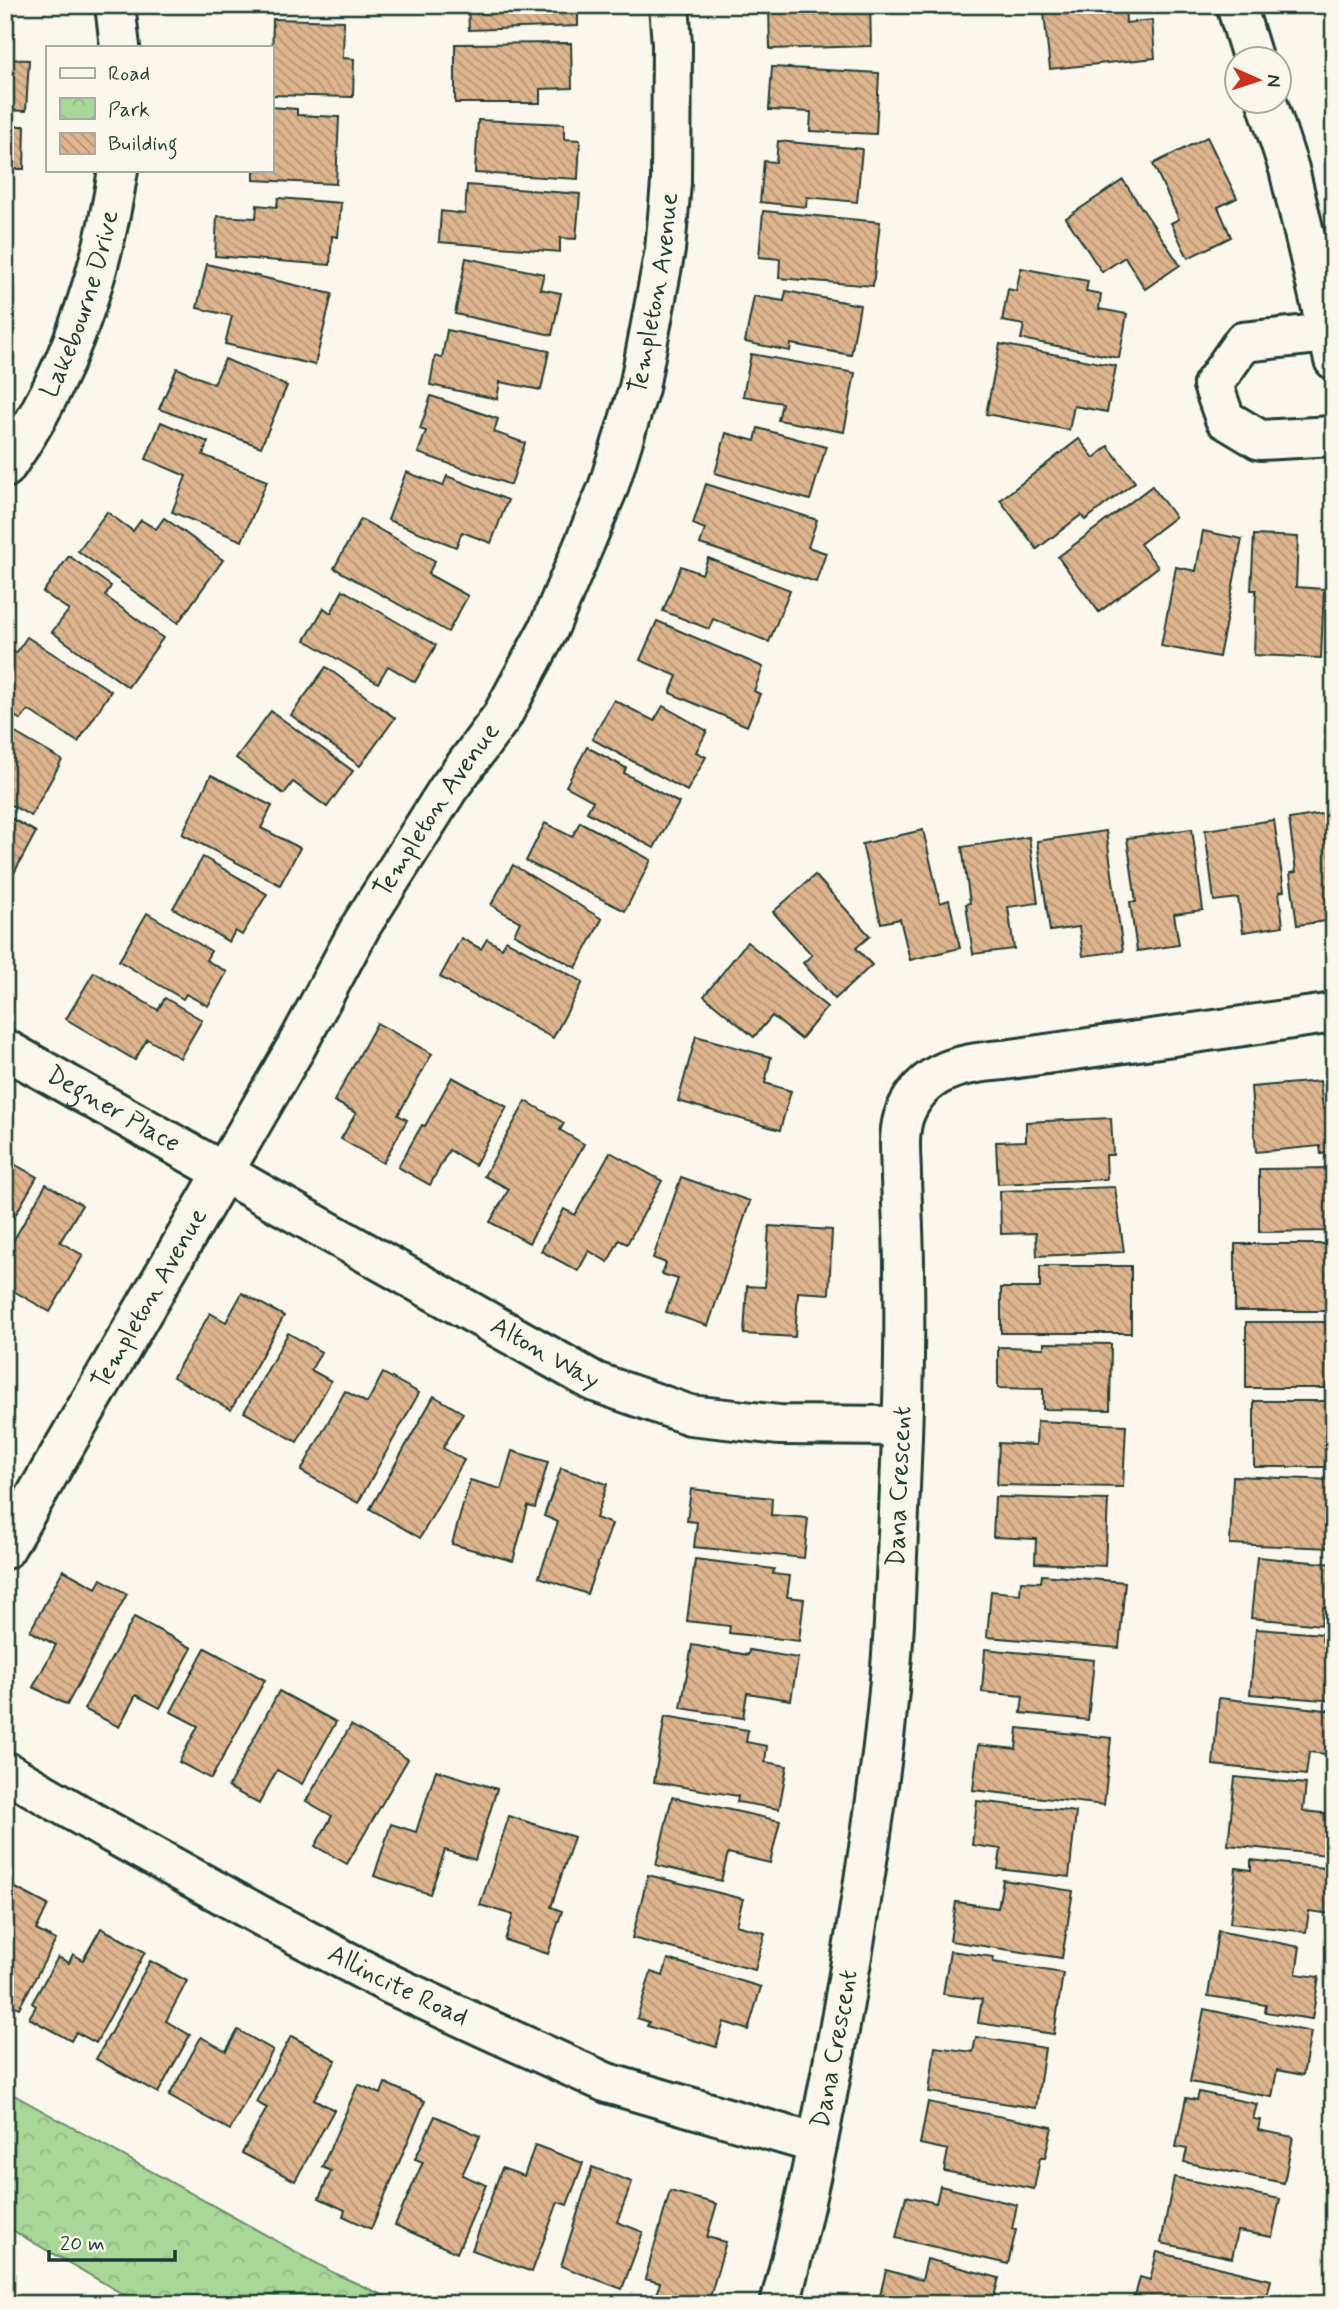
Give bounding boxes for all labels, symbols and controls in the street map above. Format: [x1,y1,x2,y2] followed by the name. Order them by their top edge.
[46,46,273,172] legend
[1224,46,1294,116] north arrow
[108,60,150,88] text: Road
[1261,74,1286,88] text: N
[108,96,150,124] text: Park
[108,130,178,160] text: Building
[621,191,687,399] street label: Templeton Avenue
[33,207,128,404] street label: Lakebourne Drive
[366,716,508,904] street label: Templeton Avenue
[40,1059,186,1161] street label: Degner Place
[84,1202,216,1396] street label: Templeton Avenue
[484,1309,606,1398] street label: Alton Way
[880,1406,920,1568] street label: Dana Crescent
[322,1937,473,2035] street label: Allincite Road
[804,1967,866,2131] street label: Dana Crescent
[49,2218,175,2262] scale bar
[60,2230,105,2258] text: 20 m

